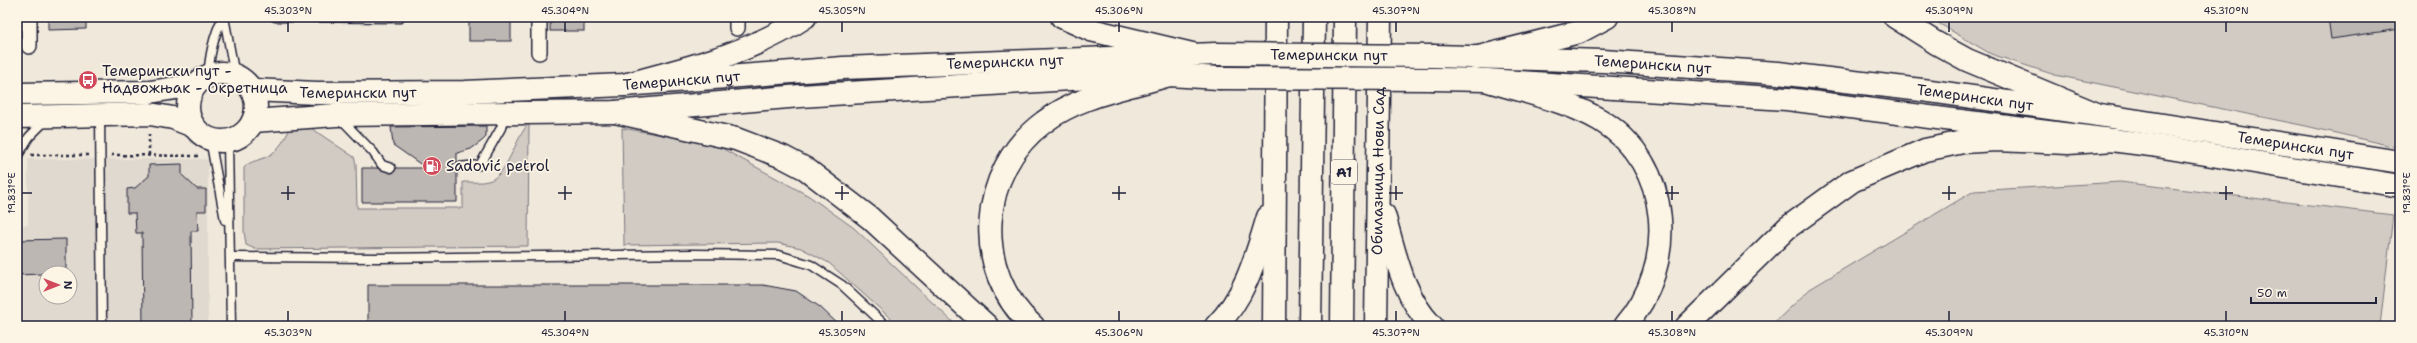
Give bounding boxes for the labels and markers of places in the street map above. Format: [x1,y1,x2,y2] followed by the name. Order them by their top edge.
[102,61,288,98] place label: Темерински пут - Надвожњак - Окретница
[77,69,99,91] bus stop icon: Темерински пут - Надвожњак - Окретница
[421,155,443,177] fuel station icon: Sadović petrol
[446,156,550,176] place label: Sadović petrol

